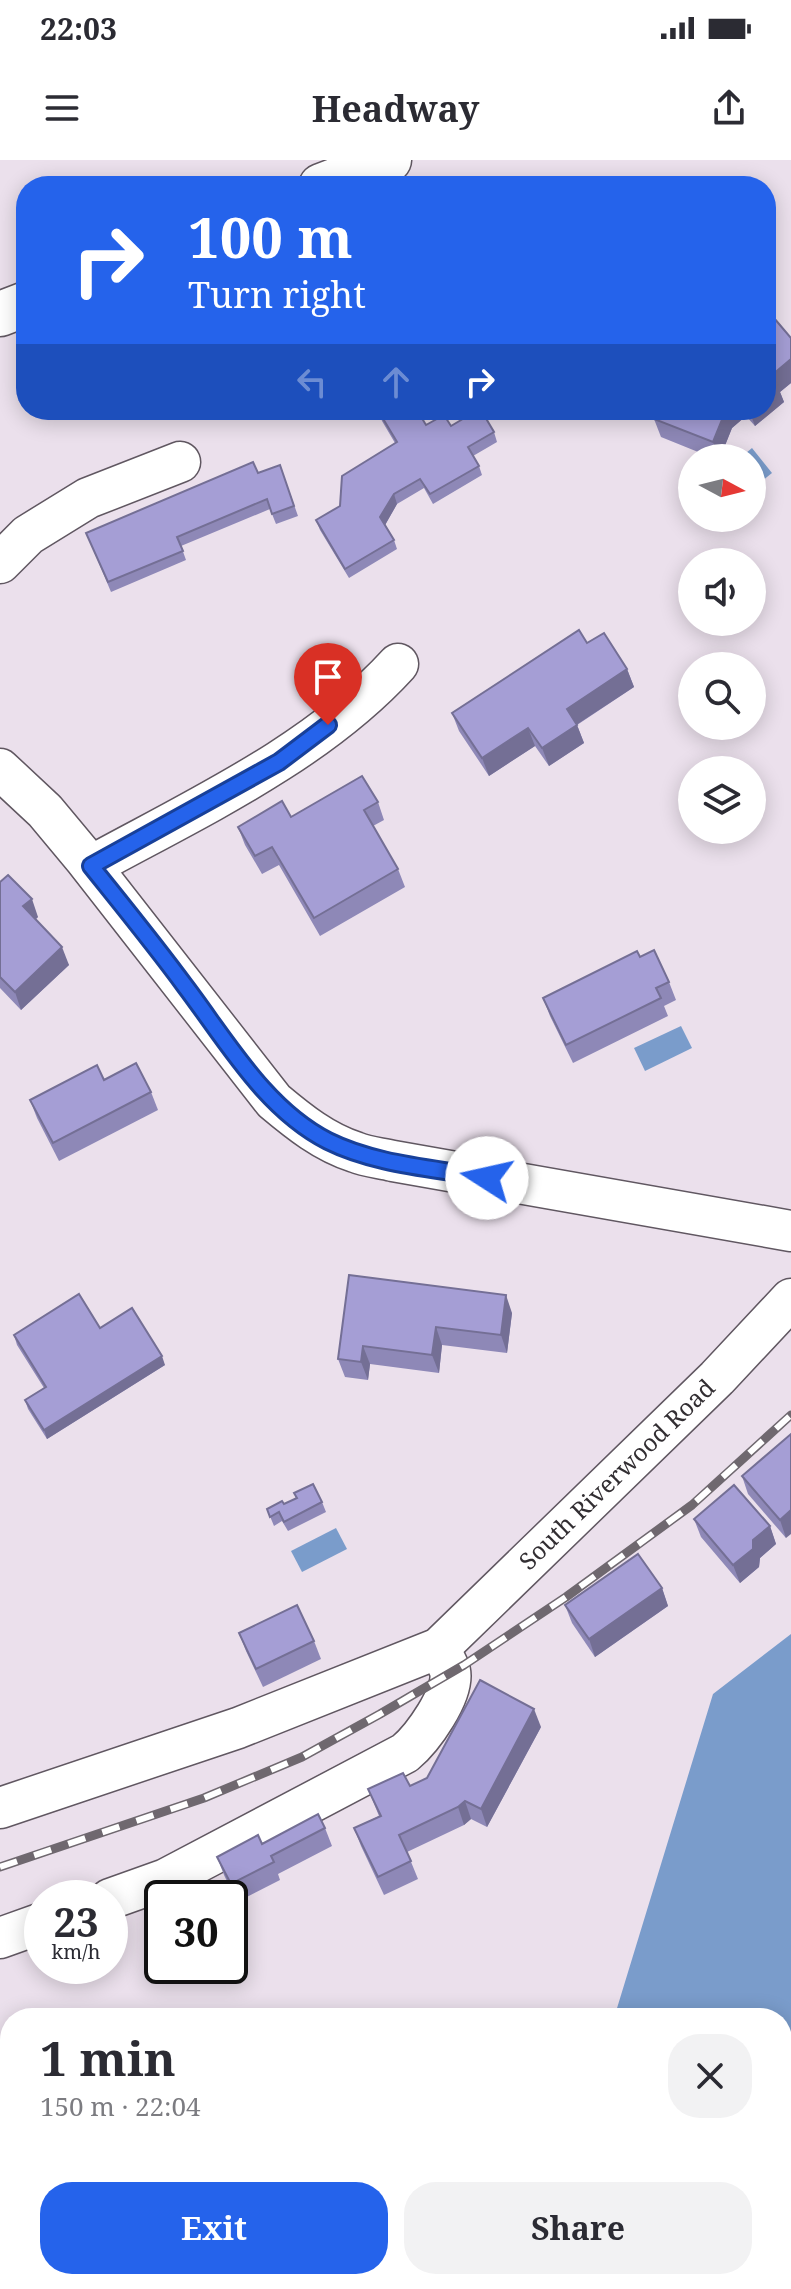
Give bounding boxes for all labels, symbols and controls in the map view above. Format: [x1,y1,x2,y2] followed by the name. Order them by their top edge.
[40,8,117,49] text: 22:03
[312,84,479,133] text: Headway
[40,86,84,130] icon: menu
[707,86,751,130] icon: share
[188,198,353,274] text: 100 m
[56,208,160,312] icon: right
[188,270,366,319] text: Turn right
[290,360,334,404] icon: left
[374,360,418,404] icon: ahead
[458,360,502,404] icon: right
[678,444,766,532] north arrow
[678,444,766,844] map controls
[678,548,766,636] button: sound
[294,643,362,725] pin
[678,652,766,740] button: search
[306,655,350,699] icon: arrive
[678,756,766,844] button: layers
[445,1136,529,1220] position arrow
[511,1371,722,1576] street label: South Riverwood Road
[144,1880,248,1984] speed limit sign: 30
[53,1894,99,1949] text: 23
[51,1938,101,1965] text: km/h
[40,2025,176,2090] text: 1 min
[668,2034,752,2118] button: close
[40,2088,201,2124] text: 150 m · 22:04
[40,2182,388,2274] button: Exit
[404,2182,752,2274] button: Share

